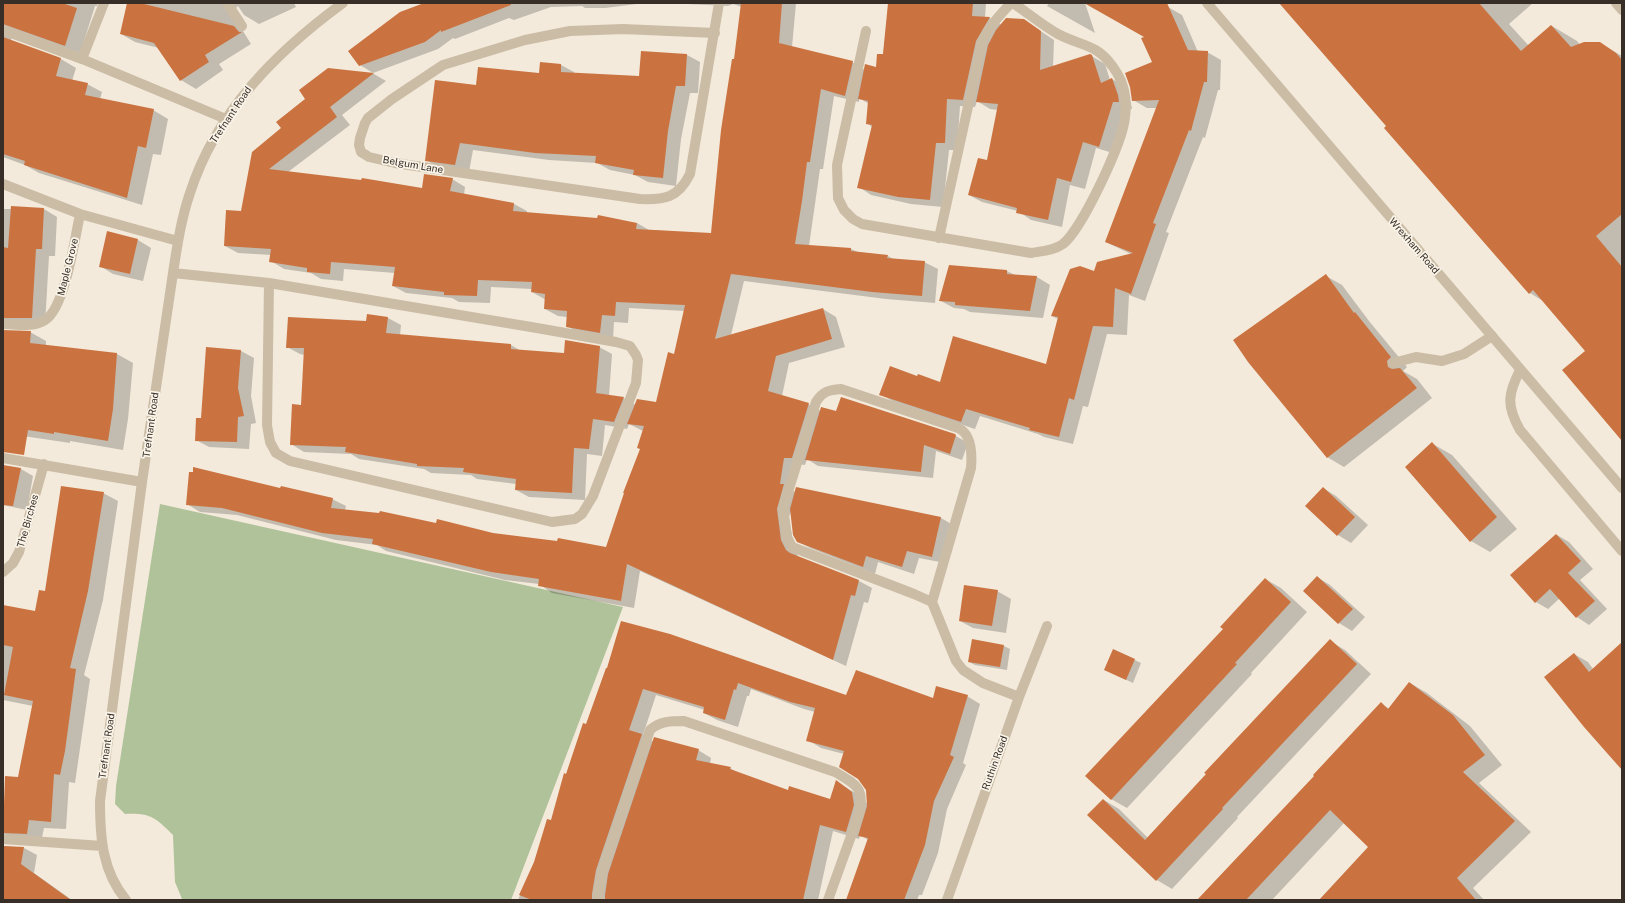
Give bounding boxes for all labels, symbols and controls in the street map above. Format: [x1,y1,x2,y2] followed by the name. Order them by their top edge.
[208,84,254,146] street label: Trefnant Road
[382,154,444,176] street label: Belgum Lane
[1386,216,1442,276] street label: Wrexham Road
[55,237,81,297] street label: Maple Grove
[140,392,162,458] street label: Trefnant Road
[15,493,41,549] street label: The Birches
[96,713,118,779] street label: Trefnant Road
[980,734,1010,792] street label: Ruthin Road

